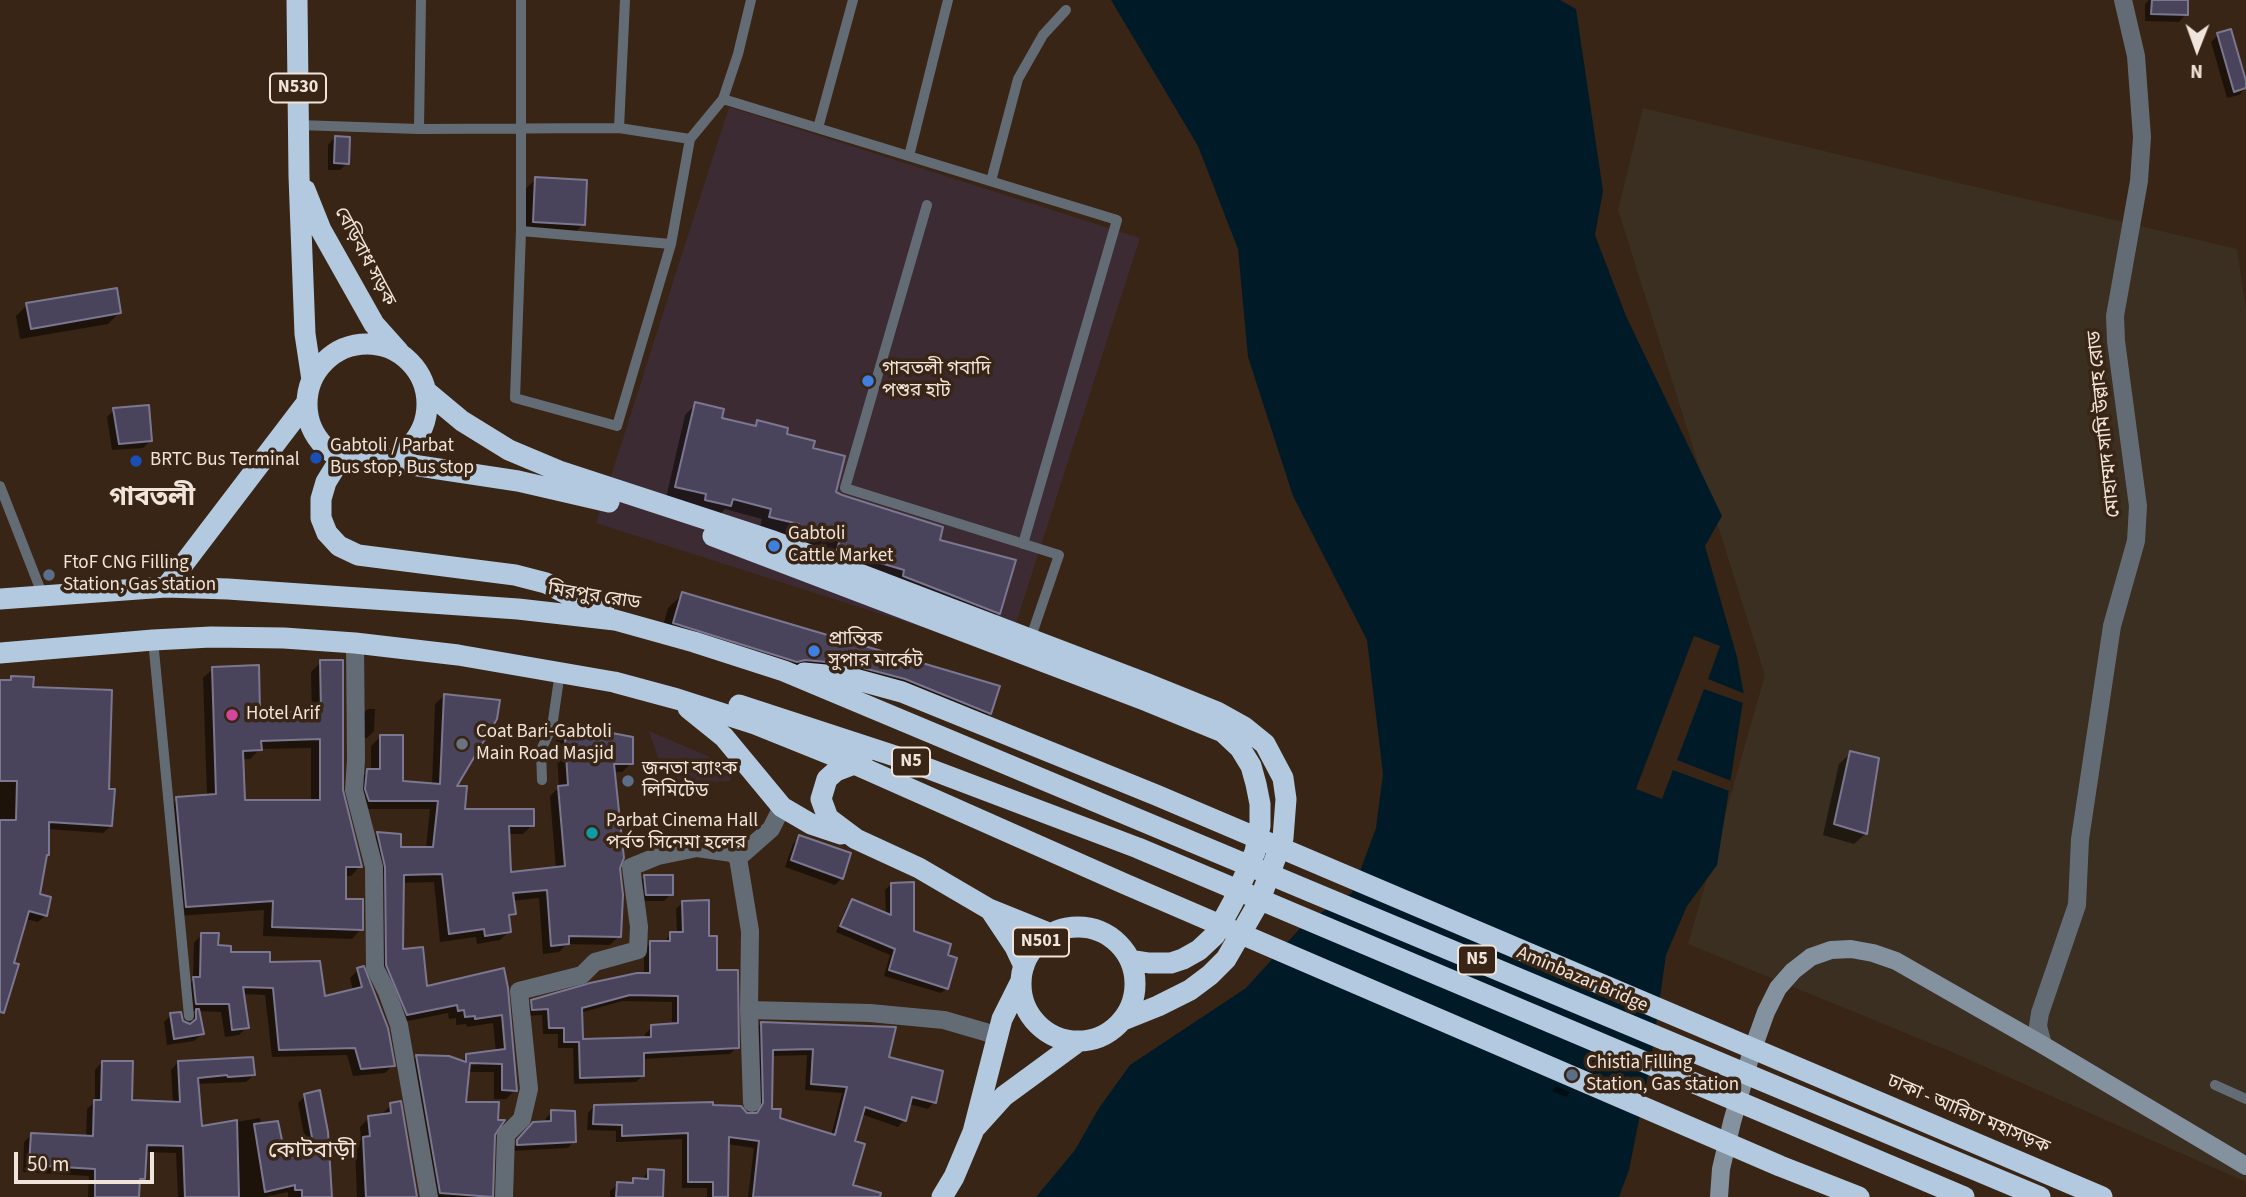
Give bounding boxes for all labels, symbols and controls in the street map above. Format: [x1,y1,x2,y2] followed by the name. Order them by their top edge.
[2162,14,2232,84] north arrow
[2190,57,2203,84] text: N
[270,74,326,102] road number: N530
[328,204,400,310] street label: বেড়িবাধ সড়ক
[2084,329,2126,519] street label: মোহাম্মদ সামি উল্লাহ রোড
[882,359,991,403] place label: গাবতলী গবাদি পশুর হাট
[860,373,876,389] marker: গাবতলী গবাদি পশুর হাট
[330,436,474,480] place label: Gabtoli / Parbat Bus stop, Bus stop
[150,450,300,472] place label: BRTC Bus Terminal
[308,450,324,466] marker: Gabtoli / Parbat Bus stop, Bus stop
[128,453,144,469] marker: BRTC Bus Terminal
[109,483,195,515] district label: গাবতলী
[788,524,893,568] place label: Gabtoli Cattle Market
[766,538,782,554] marker: Gabtoli Cattle Market
[63,553,216,597] place label: FtoF CNG Filling Station, Gas station
[41,567,57,583] marker: FtoF CNG Filling Station, Gas station
[546,578,642,616] street label: মিরপুর রোড
[828,629,923,673] place label: প্রান্তিক সুপার মার্কেট
[806,643,822,659] marker: প্রান্তিক সুপার মার্কেট
[246,704,320,726] place label: Hotel Arif
[224,707,240,723] marker: Hotel Arif
[476,722,614,766] place label: Coat Bari-Gabtoli Main Road Masjid
[454,736,470,752] marker: Coat Bari-Gabtoli Main Road Masjid
[892,748,930,776] road number: N5
[642,759,737,803] place label: জনতা ব্যাংক লিমিটেড
[620,773,636,789] marker: জনতা ব্যাংক লিমিটেড
[606,811,758,855] place label: Parbat Cinema Hall পর্বত সিনেমা হলের
[584,825,600,841] marker: Parbat Cinema Hall পর্বত সিনেমা হলের
[1013,928,1069,957] road number: N501
[1513,942,1651,1018] street label: Aminbazar Bridge
[1458,945,1496,974] road number: N5
[1586,1053,1739,1097] place label: Chistia Filling Station, Gas station
[1564,1067,1580,1083] marker: Chistia Filling Station, Gas station
[1883,1070,2053,1160] street label: ঢাকা - আরিচা মহাসড়ক
[18,1138,158,1182] scale bar
[268,1138,356,1166] district label: কোটবাড়ী
[27,1149,69,1179] text: 50 m

